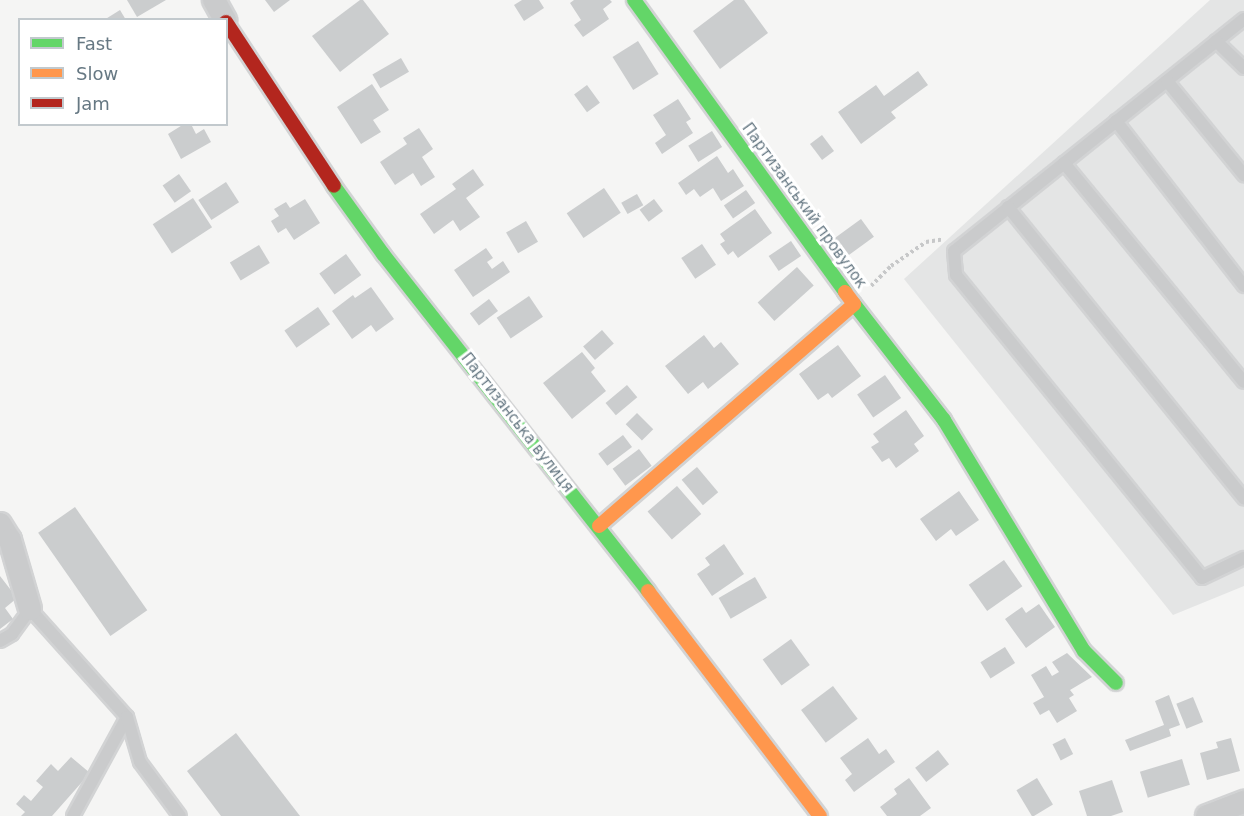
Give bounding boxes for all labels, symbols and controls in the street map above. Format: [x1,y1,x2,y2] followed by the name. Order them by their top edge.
[18,18,228,126] legend
[76,33,112,54] text: Fast
[76,63,118,84] text: Slow
[76,93,110,114] text: Jam
[738,120,870,292] street label: Партизанський провулок
[457,350,577,496] street label: Партизанська вулиця

